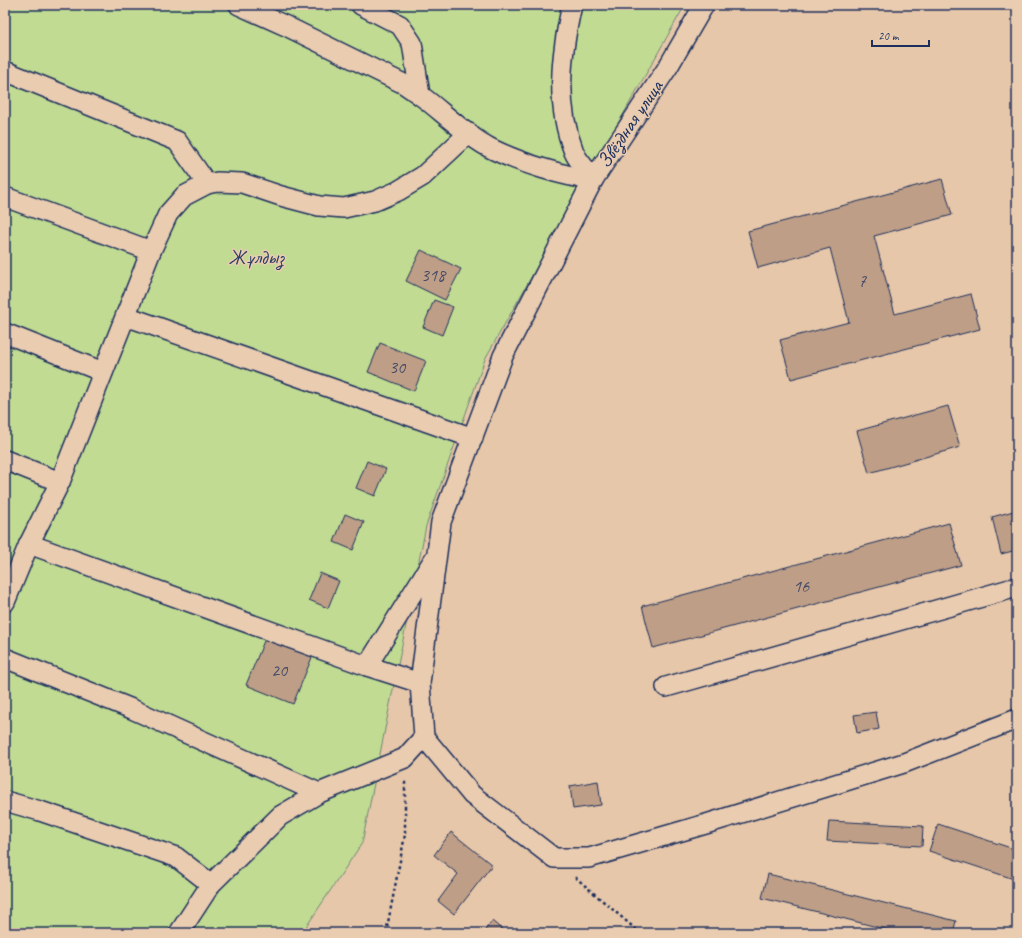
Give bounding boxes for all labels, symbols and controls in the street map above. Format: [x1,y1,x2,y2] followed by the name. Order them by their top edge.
[872,22,929,48] scale bar
[878,28,900,44] text: 20 m
[592,74,670,173] street label: Звёздная улица
[229,245,285,271] park label: Жұлдыз
[421,264,447,286] house number: 318
[858,270,867,292] house number: 7
[389,356,407,378] house number: 30
[793,575,810,597] house number: 16
[271,659,289,681] house number: 20

